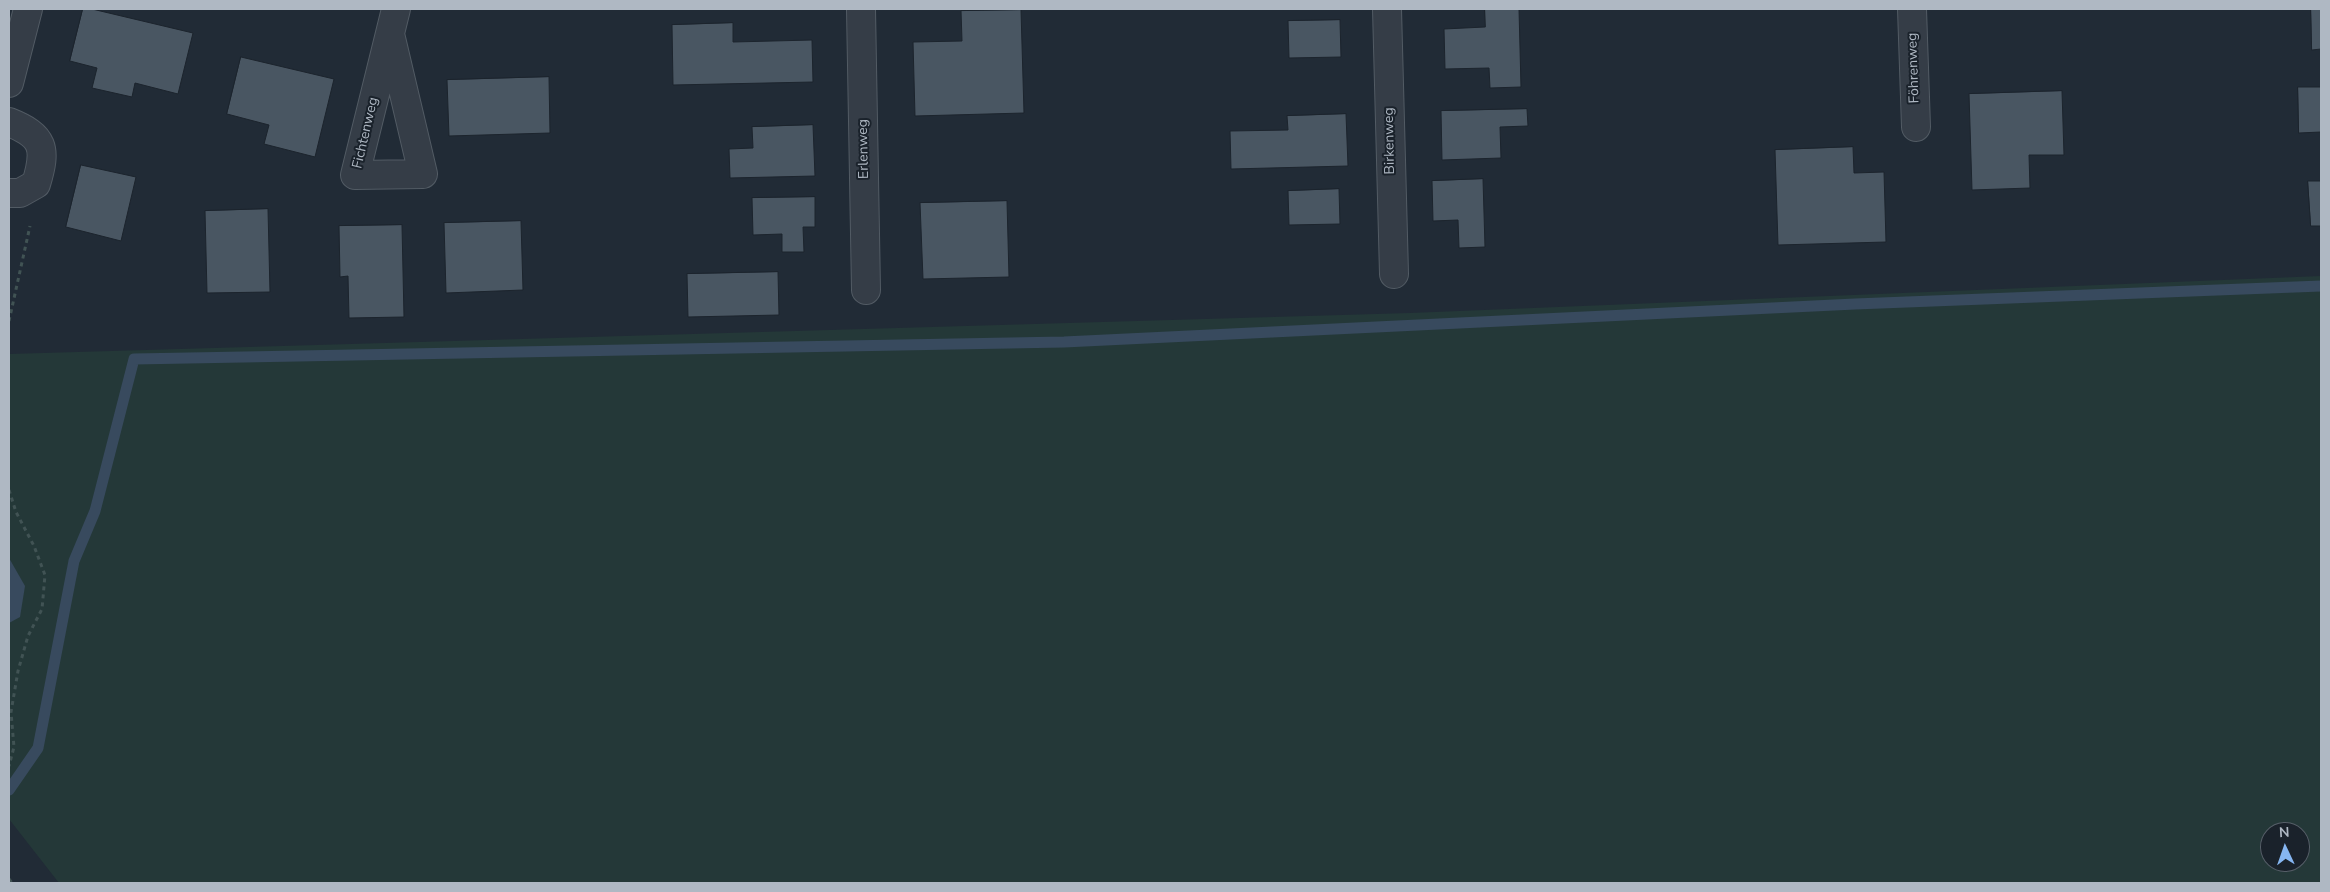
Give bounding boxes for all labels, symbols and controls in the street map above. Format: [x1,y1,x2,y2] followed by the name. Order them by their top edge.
[1904,32,1924,104] street label: Föhrenweg
[350,96,382,170] street label: Fichtenweg
[1381,107,1399,175] street label: Birkenweg
[855,119,873,179] street label: Erlenweg
[2260,822,2310,872] north arrow
[2279,823,2290,842] text: N

